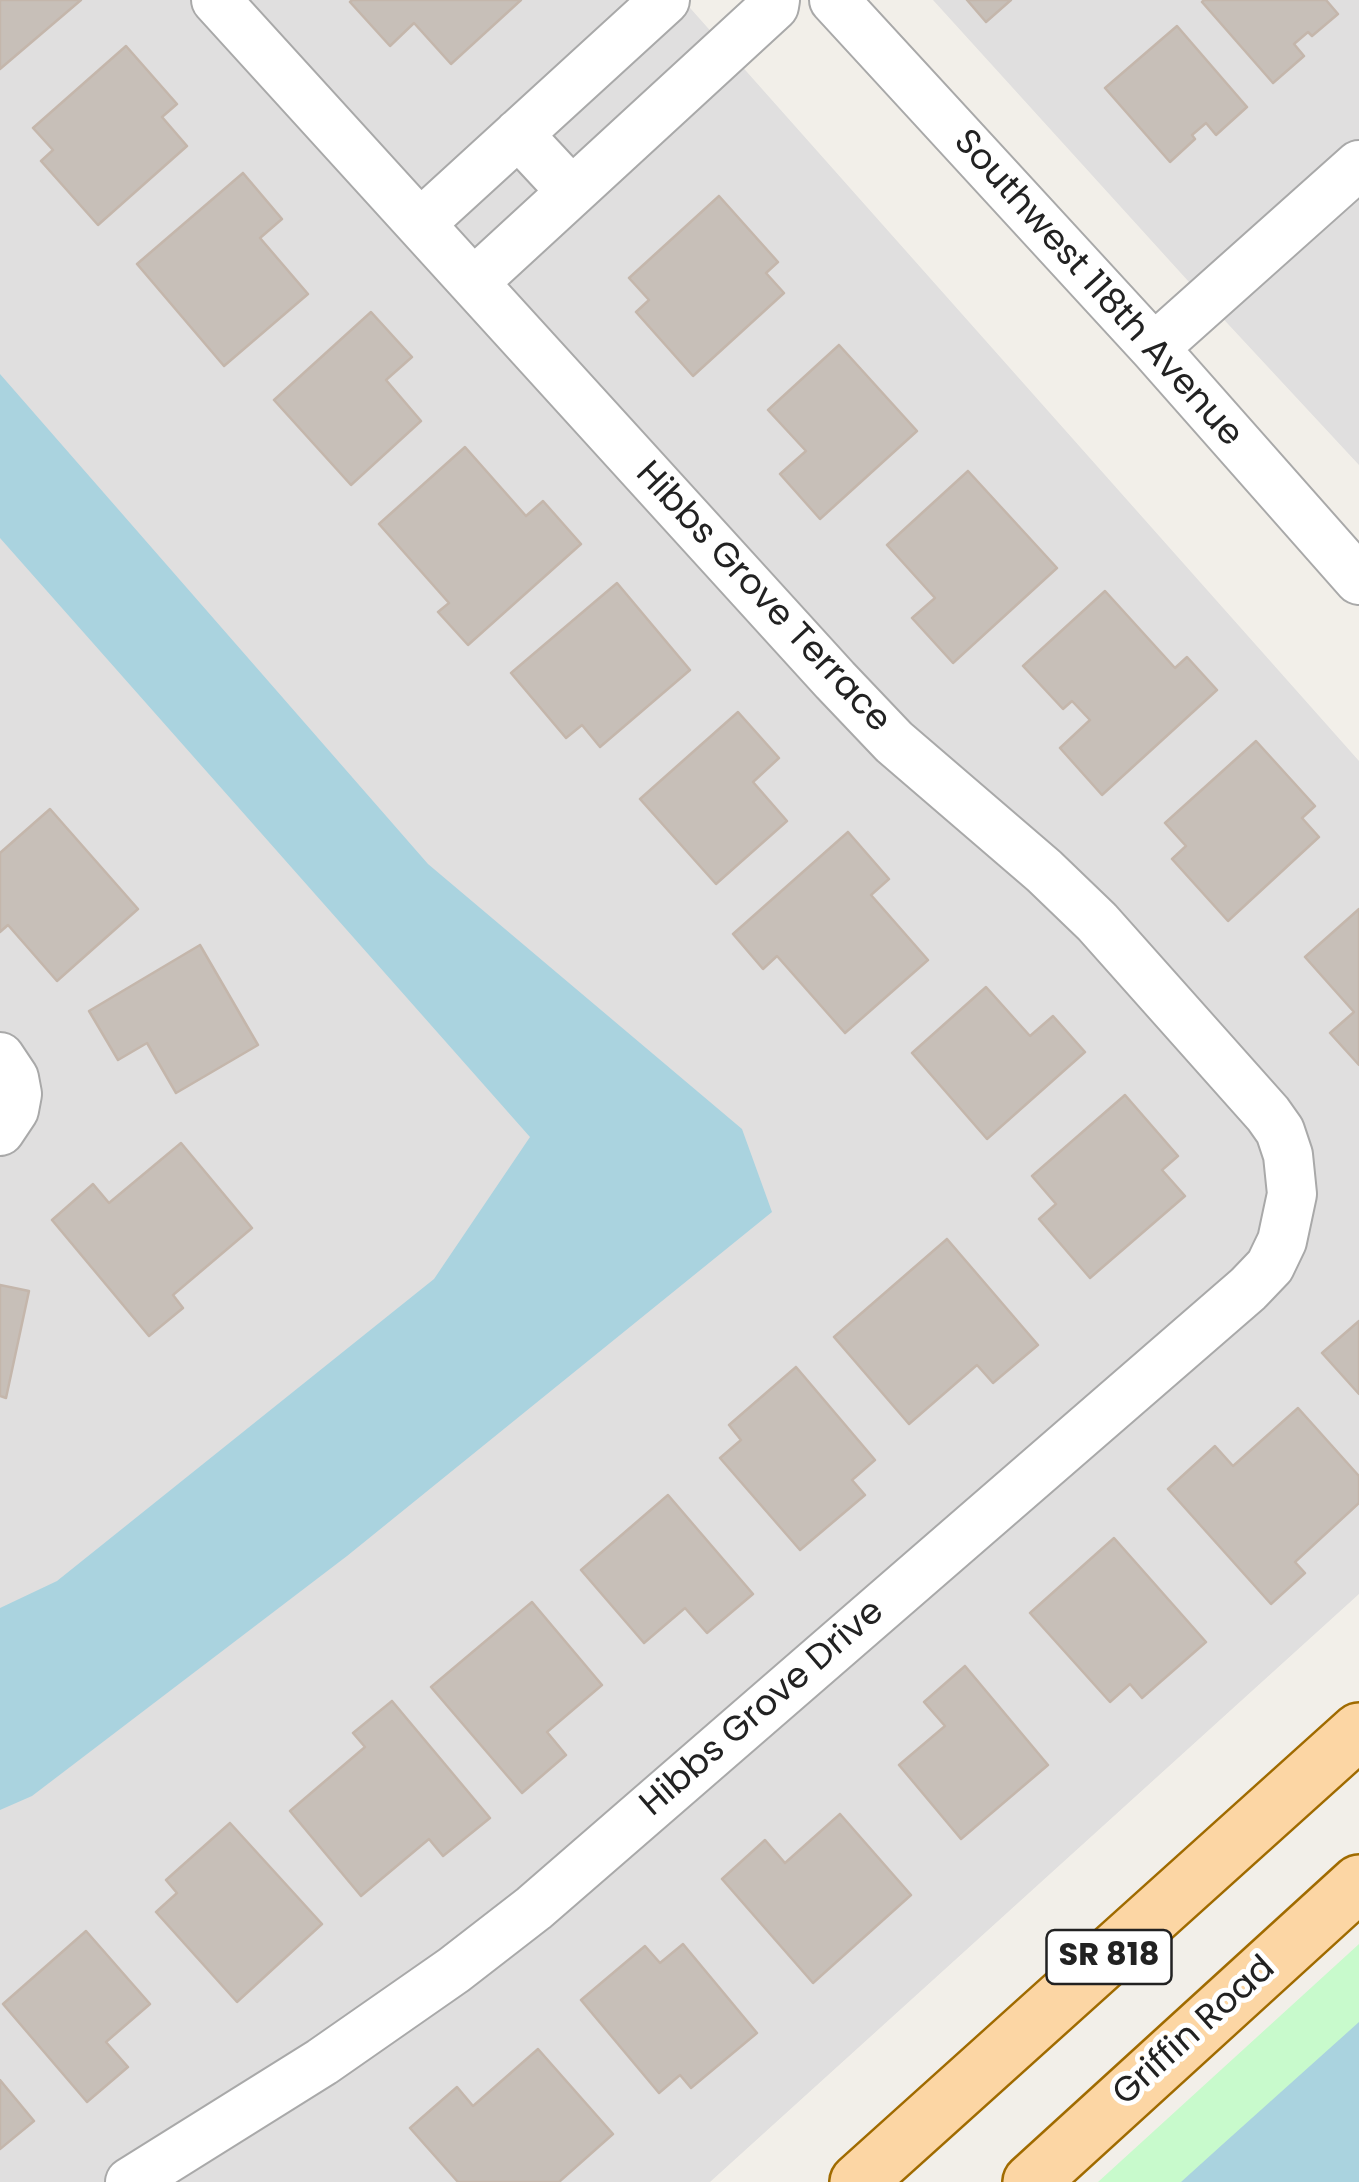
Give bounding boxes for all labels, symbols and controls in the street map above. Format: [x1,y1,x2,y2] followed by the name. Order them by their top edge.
[944,122,1250,456] street label: Southwest 118th Avenue
[626,454,898,742] street label: Hibbs Grove Terrace
[633,1592,893,1826] street label: Hibbs Grove Drive
[1046,1930,1172,1984] road number: SR 818
[1105,1948,1285,2116] street label: Griffin Road

